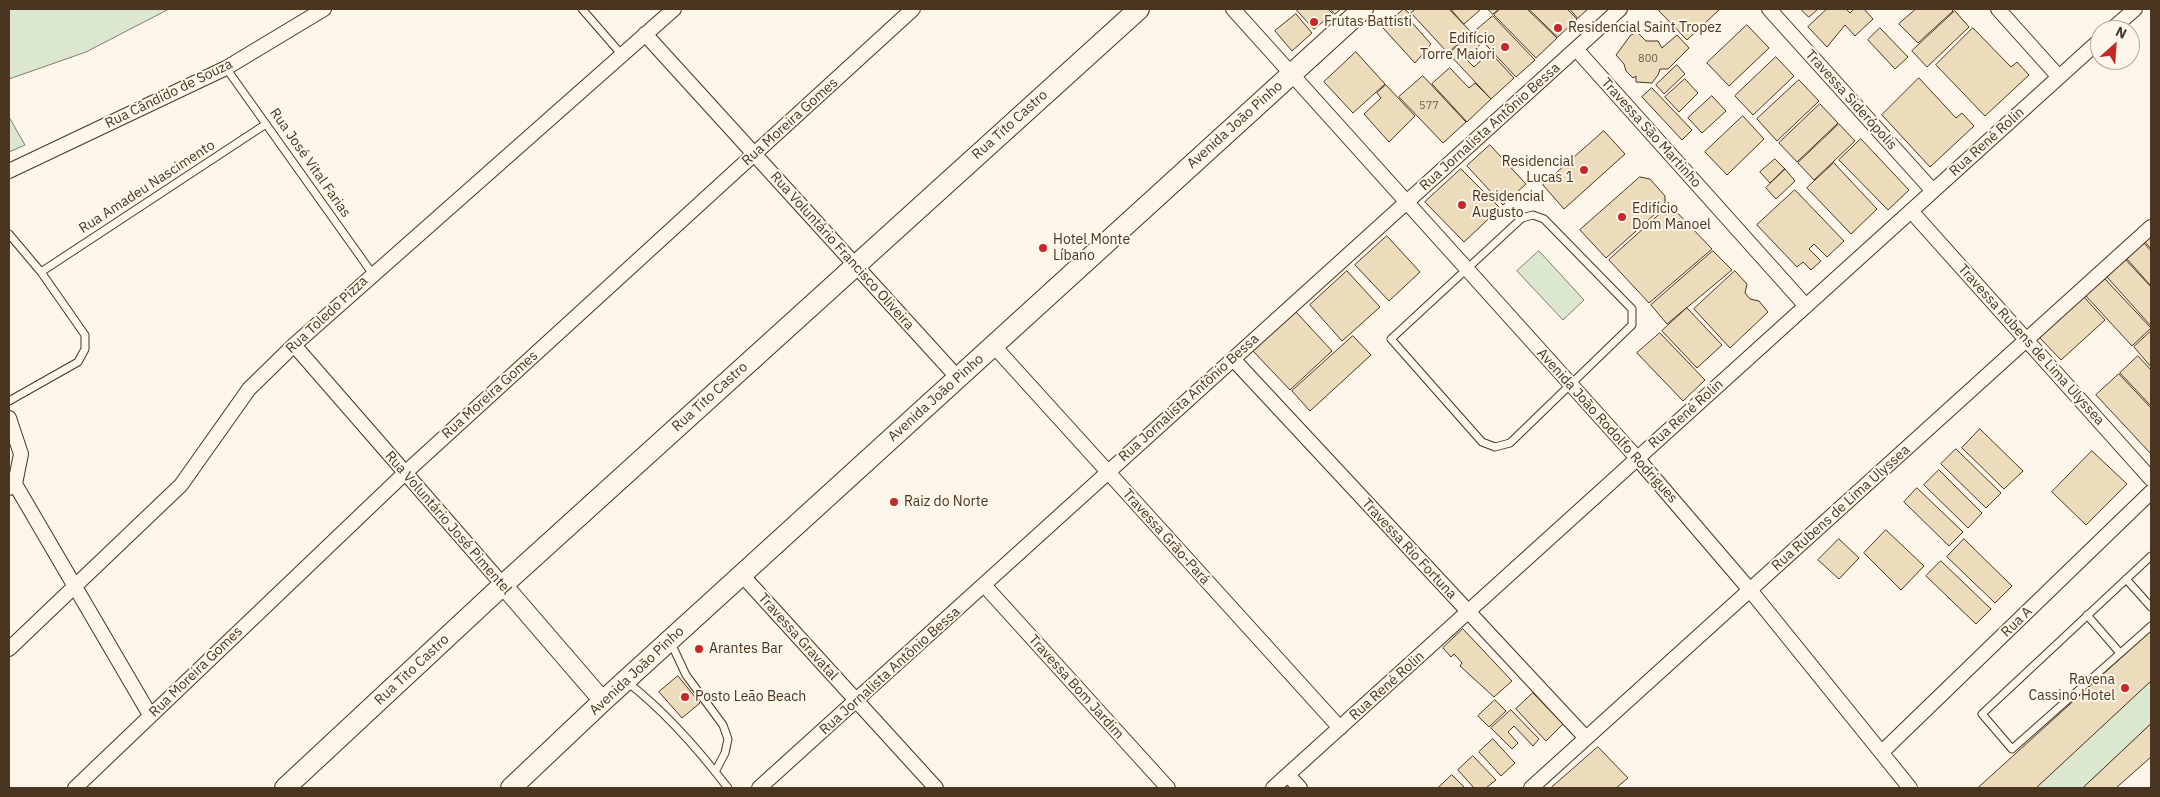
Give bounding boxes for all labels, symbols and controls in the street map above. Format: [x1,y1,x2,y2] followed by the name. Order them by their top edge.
[1324,14,1412,30] place label: Frutas Battisti
[1308,16,1320,28] marker: Frutas Battisti
[1568,20,1721,36] place label: Residencial Saint Tropez
[2090,20,2140,70] north arrow
[1552,22,1564,34] marker: Residencial Saint Tropez
[2113,22,2130,43] text: N
[1420,31,1495,64] place label: Edifício Torre Maiori
[1499,41,1511,53] marker: Edifício Torre Maiori
[1802,46,1900,154] street label: Travessa Siderópolis
[1638,52,1658,66] house number: 800
[103,56,235,132] street label: Rua Cândido de Souza
[1416,60,1564,194] street label: Rua Jornalista Antônio Bessa
[739,75,841,169] street label: Rua Moreira Gomes
[1597,75,1705,191] street label: Travessa São Martinho
[1184,78,1286,172] street label: Avenida João Pinho
[969,87,1051,163] street label: Rua Tito Castro
[1419,99,1439,113] house number: 577
[1946,104,2028,180] street label: Rua René Rolin
[266,105,354,221] street label: Rua José Vital Farias
[76,137,218,237] street label: Rua Amadeu Nascimento
[1502,154,1574,186] place label: Residencial Lucas 1
[1578,164,1590,176] marker: Residencial Lucas 1
[767,169,917,333] street label: Rua Voluntário Francisco Oliveira
[1472,189,1544,222] place label: Residencial Augusto
[1456,199,1468,211] marker: Residencial Augusto
[1632,201,1711,233] place label: Edifício Dom Manoel
[1616,211,1628,223] marker: Edifício Dom Manoel
[1053,232,1130,264] place label: Hotel Monte Líbano
[1037,242,1049,254] marker: Hotel Monte Líbano
[1954,261,2108,429] street label: Travessa Rubens de Lima Ulyssea
[283,273,371,357] street label: Rua Toledo Pizza
[1115,331,1263,465] street label: Rua Jornalista Antônio Bessa
[1533,345,1681,507] street label: Avenida João Rodolfo Rodrigues
[439,348,541,442] street label: Rua Moreira Gomes
[885,351,987,445] street label: Avenida João Pinho
[669,359,751,435] street label: Rua Tito Castro
[1645,376,1727,452] street label: Rua René Rolin
[1769,442,1913,574] street label: Rua Rubens de Lima Ulyssea
[381,448,515,598] street label: Rua Voluntário José Pimentel
[1119,486,1213,588] street label: Travessa Grão-Pará
[904,494,988,510] place label: Raiz do Norte
[1358,495,1460,603] street label: Travessa Rio Fortuna
[888,496,900,508] marker: Raiz do Norte
[755,590,841,684] street label: Travessa Gravatal
[1998,603,2036,641] street label: Rua A
[816,604,964,738] street label: Rua Jornalista Antônio Bessa
[146,623,246,721] street label: Rua Moreira Gomes
[586,623,688,719] street label: Avenida João Pinho
[371,631,453,709] street label: Rua Tito Castro
[1025,631,1127,743] street label: Travessa Bom Jardim
[709,641,783,657] place label: Arantes Bar
[693,643,705,655] marker: Arantes Bar
[1346,648,1428,724] street label: Rua René Rolin
[2029,672,2115,704] place label: Ravena Cassino Hotel
[2119,682,2131,694] marker: Ravena Cassino Hotel
[695,689,806,705] place label: Posto Leão Beach
[679,691,691,703] marker: Posto Leão Beach

